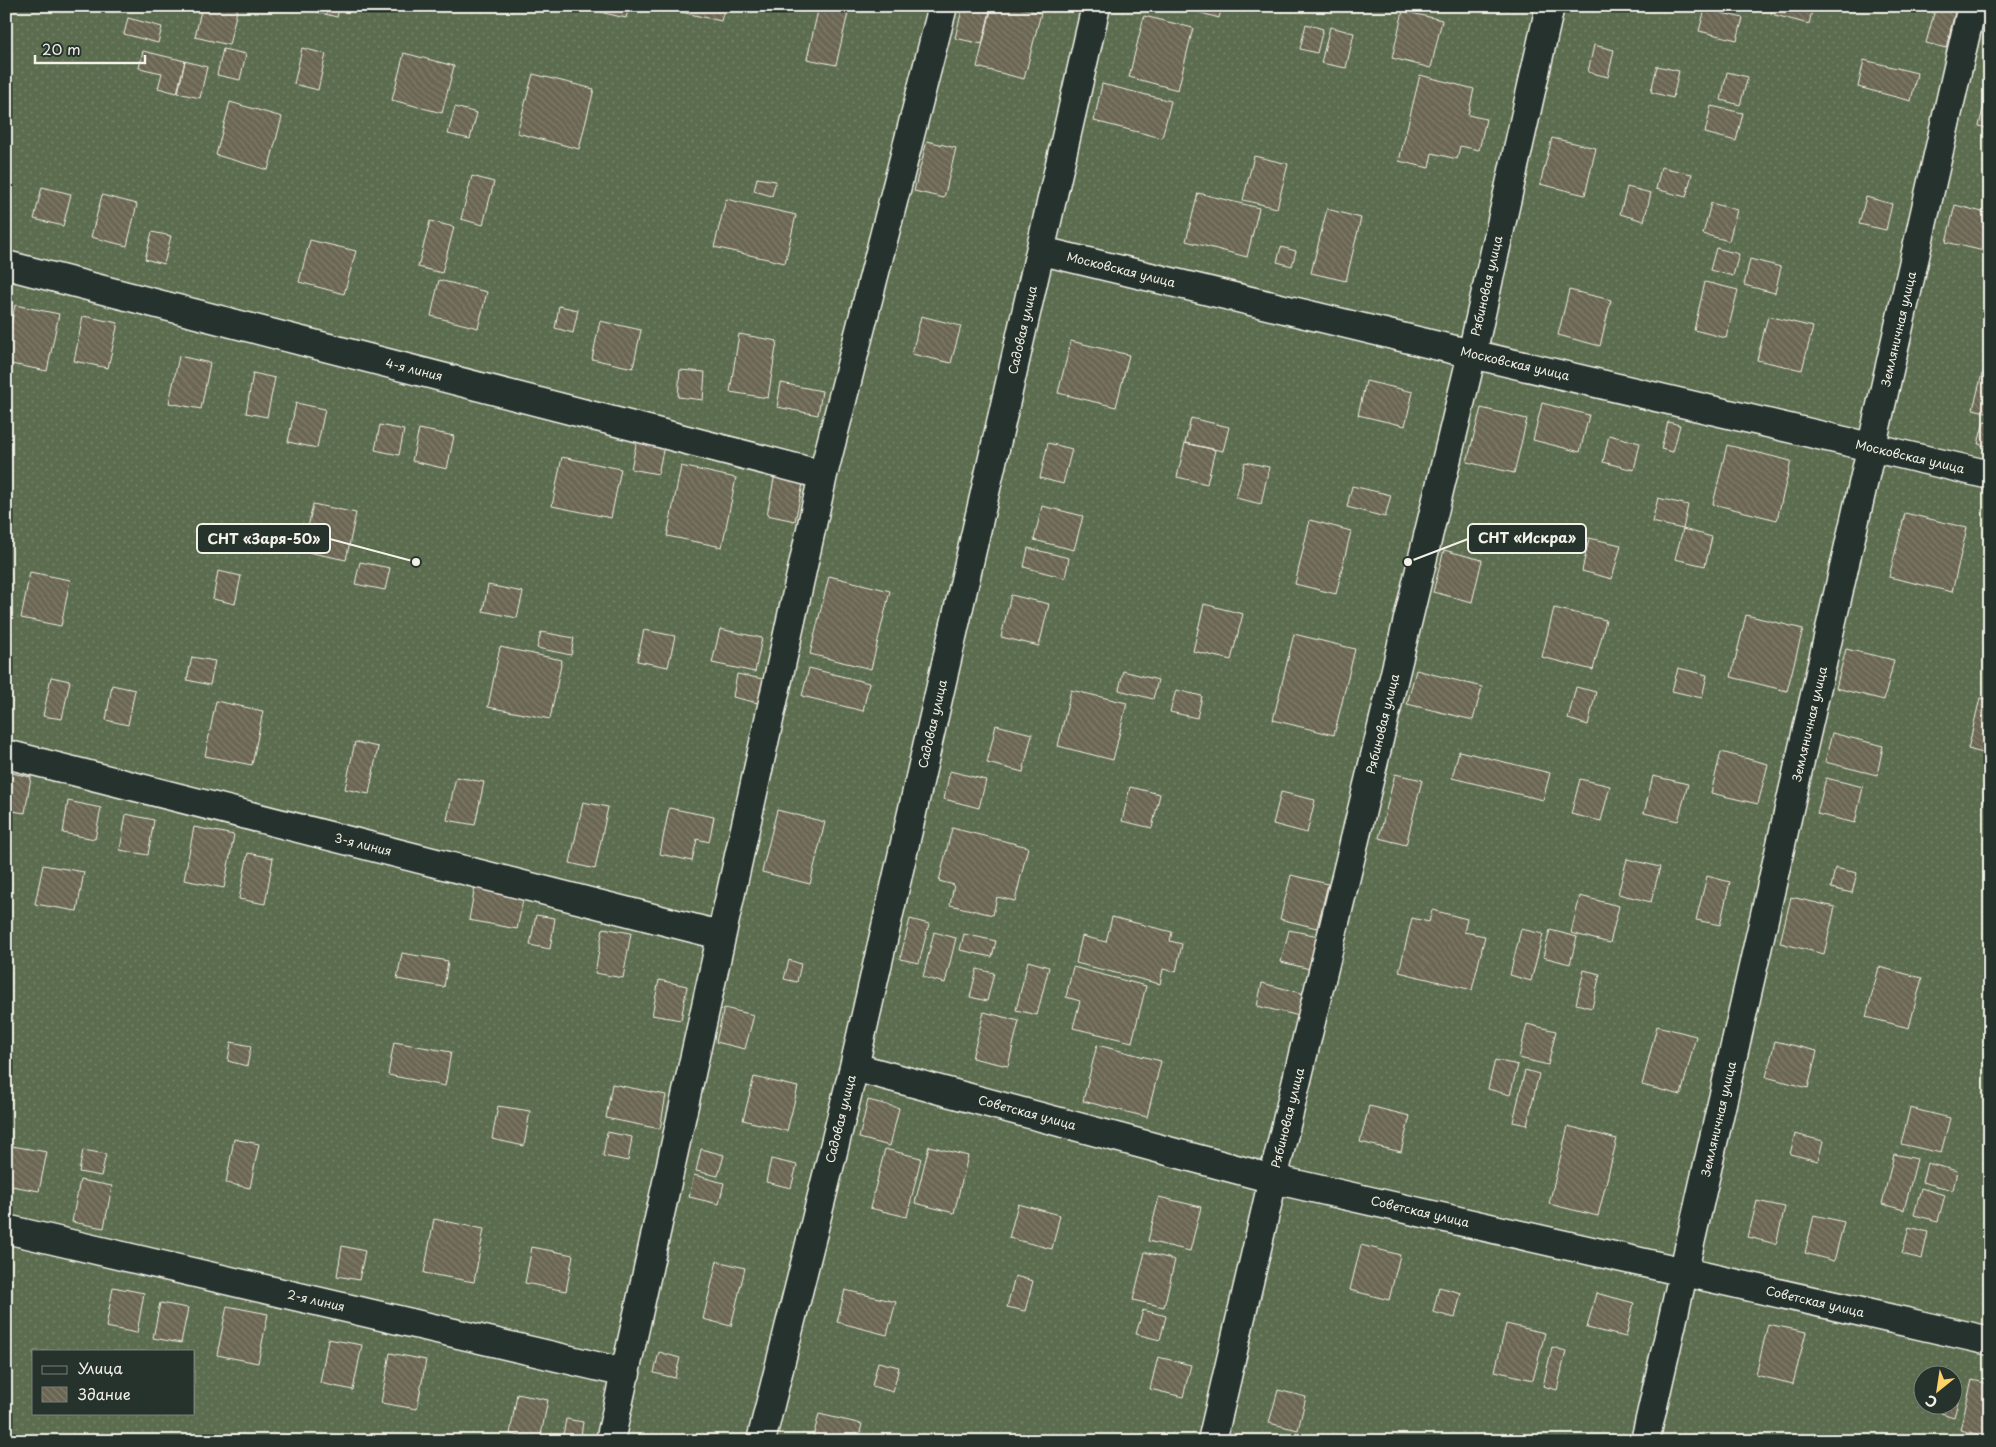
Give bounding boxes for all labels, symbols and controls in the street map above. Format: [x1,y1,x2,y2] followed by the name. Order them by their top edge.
[35,32,145,64] scale bar
[42,37,81,60] text: 20 m
[1466,233,1506,338] street label: Рябиновая улица
[1065,247,1178,291] street label: Московская улица
[1876,269,1920,388] street label: Земляничная улица
[1003,283,1041,376] street label: Садовая улица
[1459,342,1572,384] street label: Московская улица
[384,353,445,385] street label: 4-я линия
[1854,435,1967,477] street label: Московская улица
[197,524,330,553] callout: СНТ «Заря-50»
[1468,524,1586,553] callout: СНТ «Искра»
[1478,527,1577,548] text: СНТ «Искра»
[208,528,321,549] text: СНТ «Заря-50»
[1787,664,1831,783] street label: Земляничная улица
[1361,671,1403,776] street label: Рябиновая улица
[913,677,951,770] street label: Садовая улица
[333,828,394,860] street label: 3-я линия
[1696,1059,1740,1178] street label: Земляничная улица
[1266,1065,1308,1170] street label: Рябиновая улица
[820,1072,860,1165] street label: Садовая улица
[976,1090,1079,1134] street label: Советская улица
[1369,1191,1472,1231] street label: Советская улица
[1764,1281,1867,1321] street label: Советская улица
[286,1285,347,1315] street label: 2-я линия
[32,1350,195,1414] legend
[78,1356,123,1379] text: Улица
[1914,1364,1964,1414] north arrow
[78,1382,131,1405] text: Здание
[1921,1390,1941,1413] text: С

